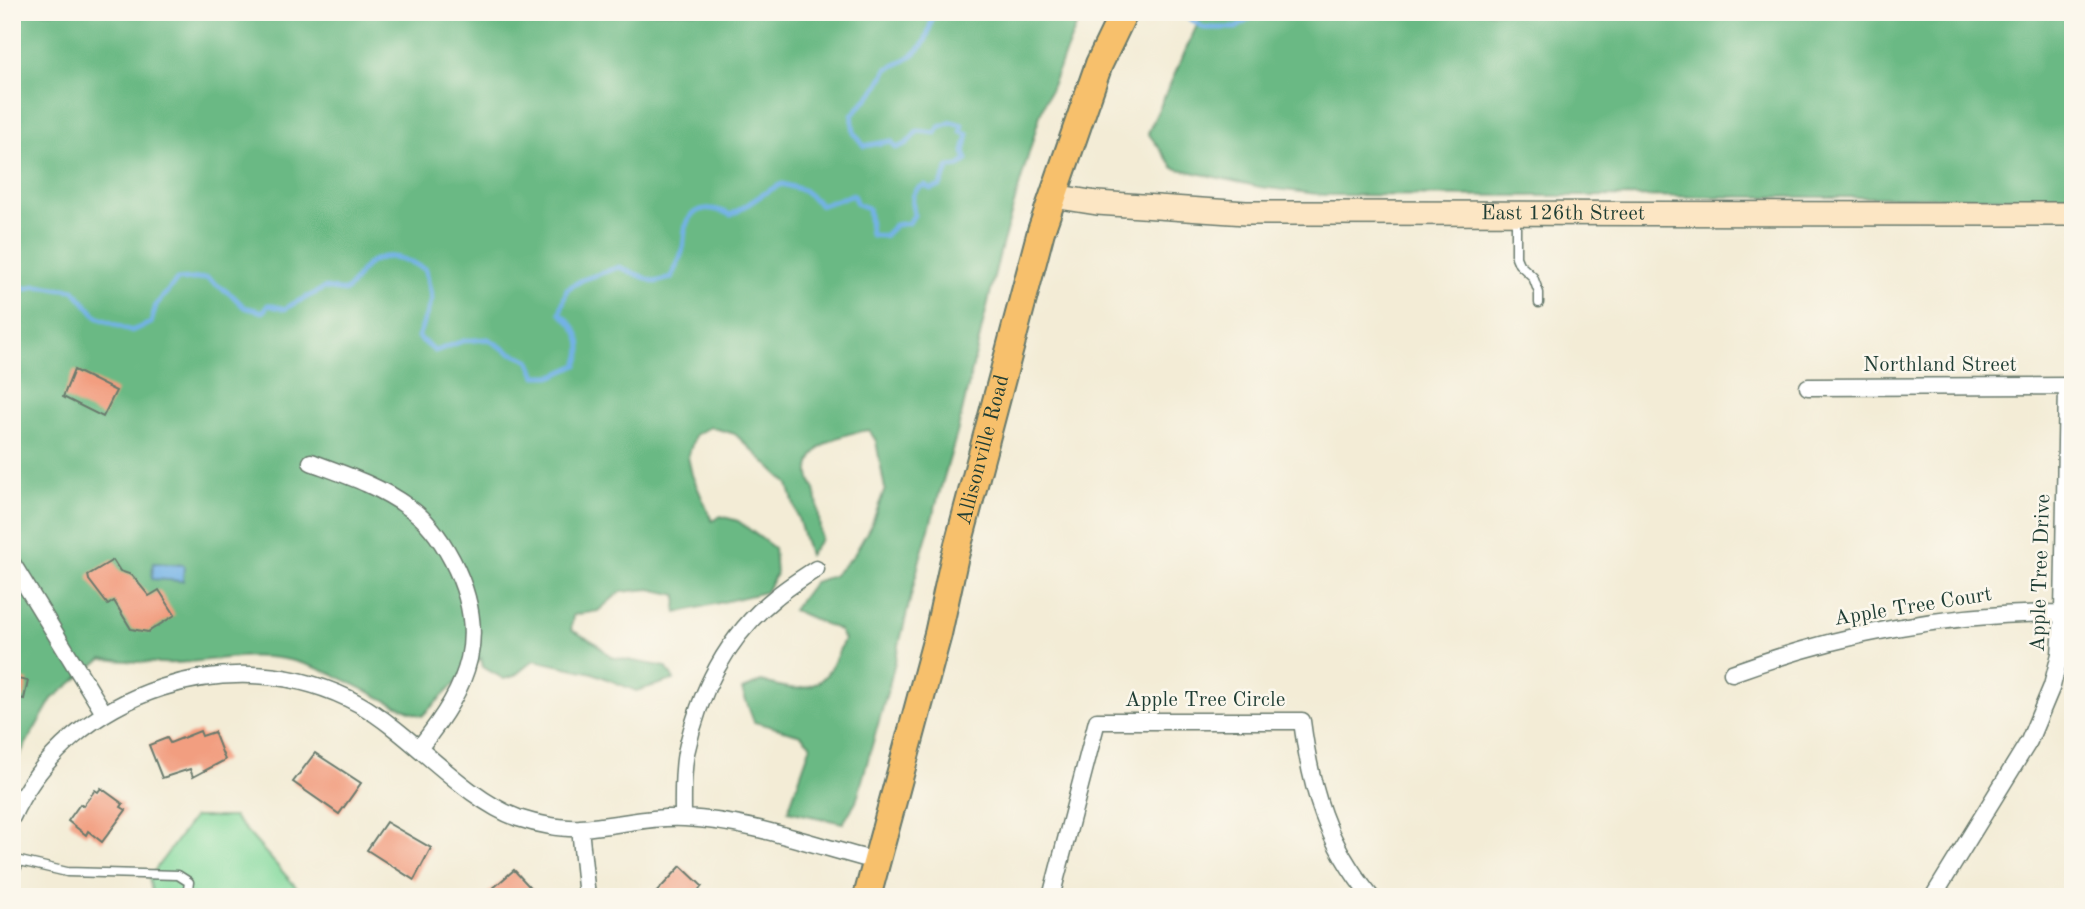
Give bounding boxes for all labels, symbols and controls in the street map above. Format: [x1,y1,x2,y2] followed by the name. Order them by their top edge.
[1481,203,1645,224] street label: East 126th Street
[1863,355,2017,376] street label: Northland Street
[953,373,1013,527] street label: Allisonville Road
[2028,494,2054,652] street label: Apple Tree Drive
[1833,584,1993,630] street label: Apple Tree Court
[1125,690,1285,711] street label: Apple Tree Circle

